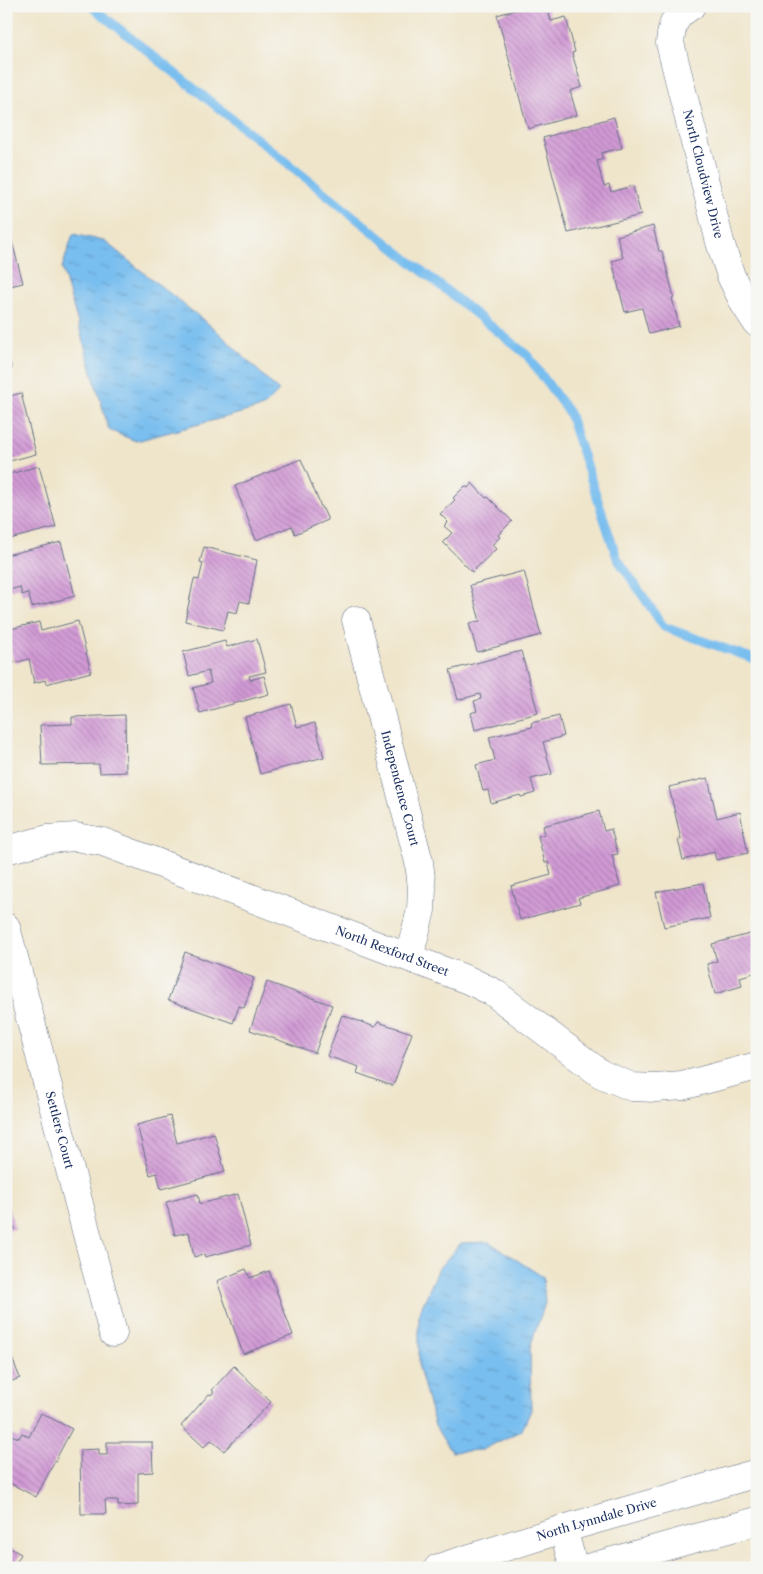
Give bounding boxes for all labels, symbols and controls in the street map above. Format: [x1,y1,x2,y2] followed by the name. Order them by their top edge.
[680,108,727,240] street label: North Cloudview Drive
[378,729,423,848] street label: Independence Court
[334,923,452,979] street label: North Rexford Street
[43,1090,78,1171] street label: Settlers Court
[535,1494,659,1544] street label: North Lynndale Drive

